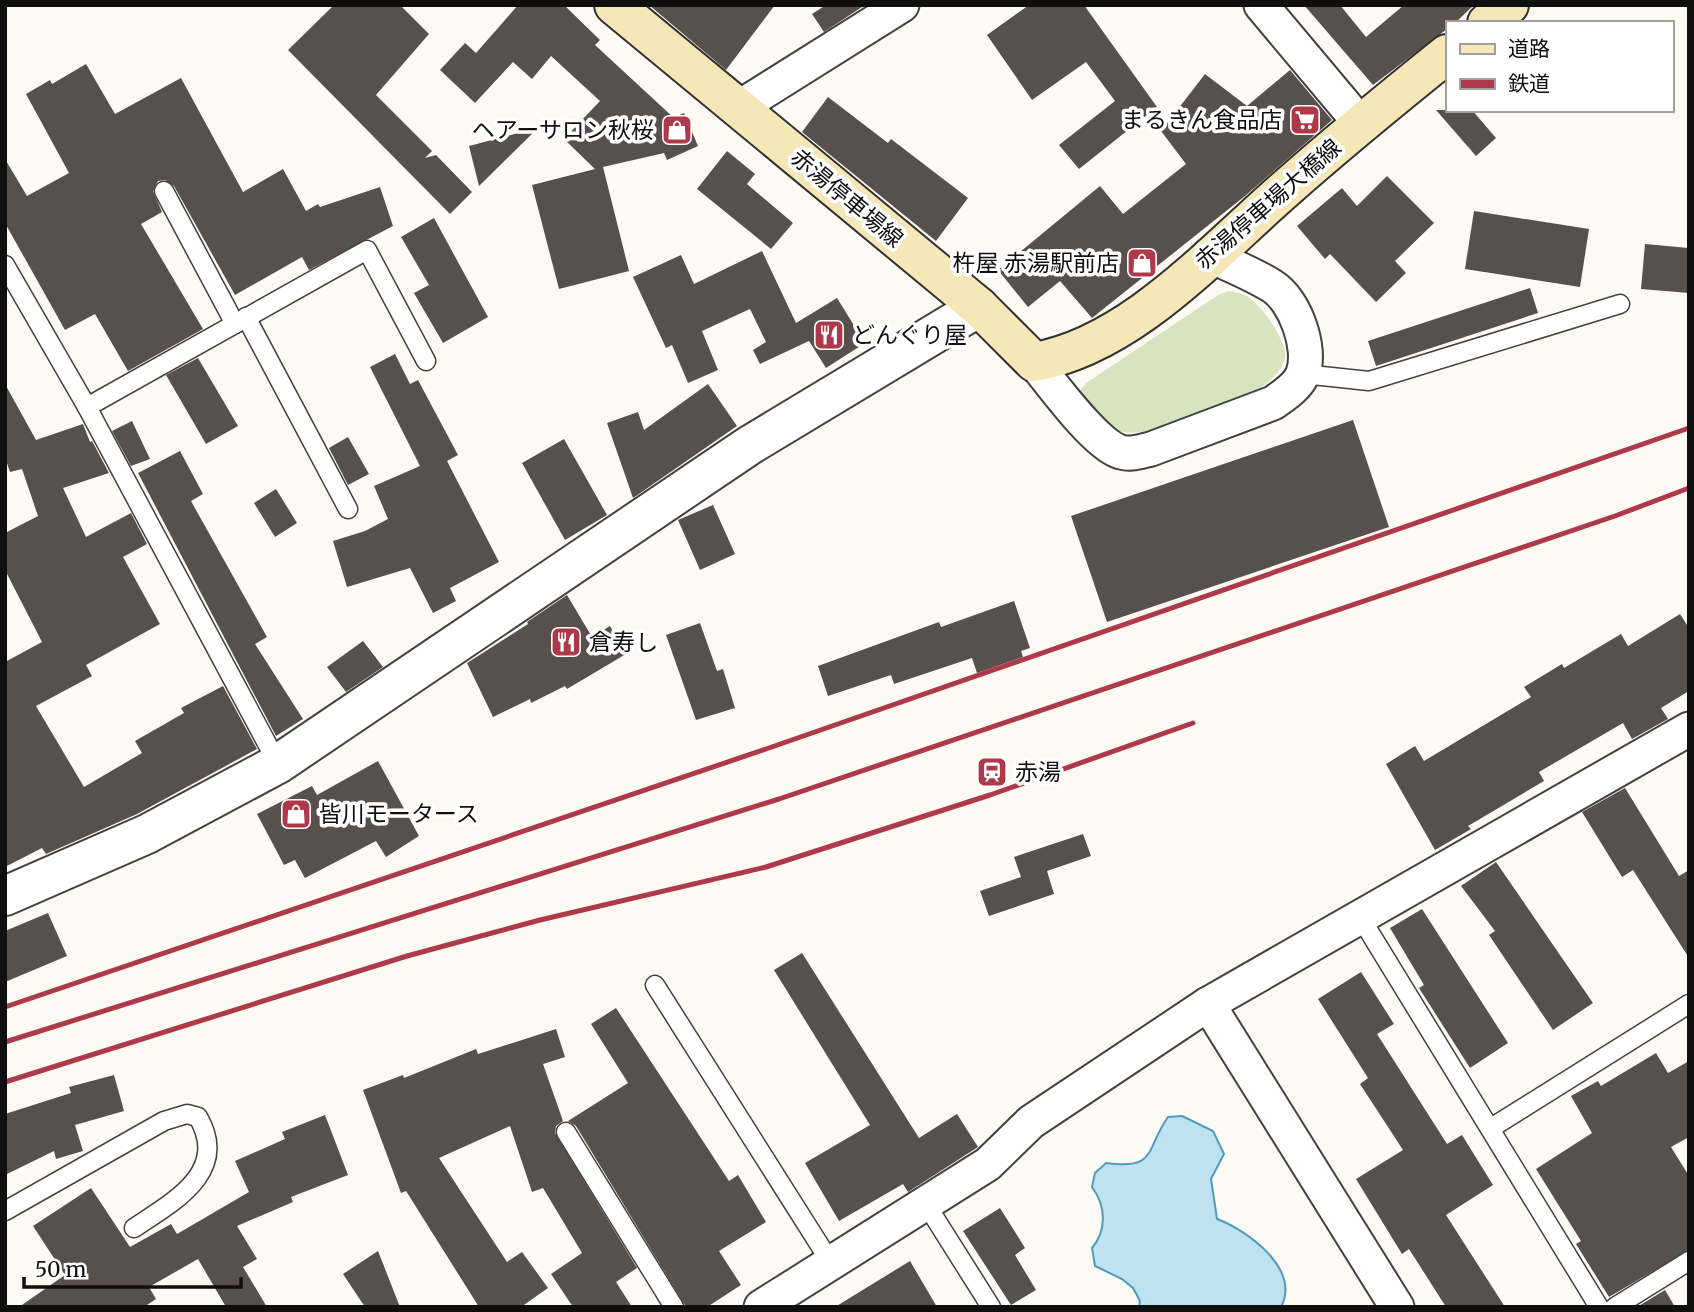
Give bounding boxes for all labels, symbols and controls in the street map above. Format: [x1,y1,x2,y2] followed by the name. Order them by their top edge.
[1446,21,1673,112] legend
[1508,35,1550,62] text: 道路
[1508,70,1550,97] text: 鉄道
[1288,103,1322,137] supermarket icon: まるきん食品店
[1121,105,1282,134] place label: まるきん食品店
[660,113,694,147] shop icon: ヘアーサロン秋桜
[472,115,654,144] place label: ヘアーサロン秋桜
[1189,132,1347,275] street label: 赤湯停車場大橋線
[785,142,909,253] street label: 赤湯停車場線
[1125,246,1159,280] shop icon: 杵屋 赤湯駅前店
[953,248,1119,277] place label: 杵屋 赤湯駅前店
[812,318,846,352] restaurant icon: どんぐり屋
[852,320,967,349] place label: どんぐり屋
[549,625,583,659] restaurant icon: 倉寿し
[589,627,658,656] place label: 倉寿し
[975,755,1009,789] station icon: 赤湯
[1015,757,1061,786] place label: 赤湯
[279,797,313,831] shop icon: 皆川モータース
[319,799,479,828] place label: 皆川モータース
[24,1246,242,1290] scale bar
[35,1256,86,1283] text: 50 m

